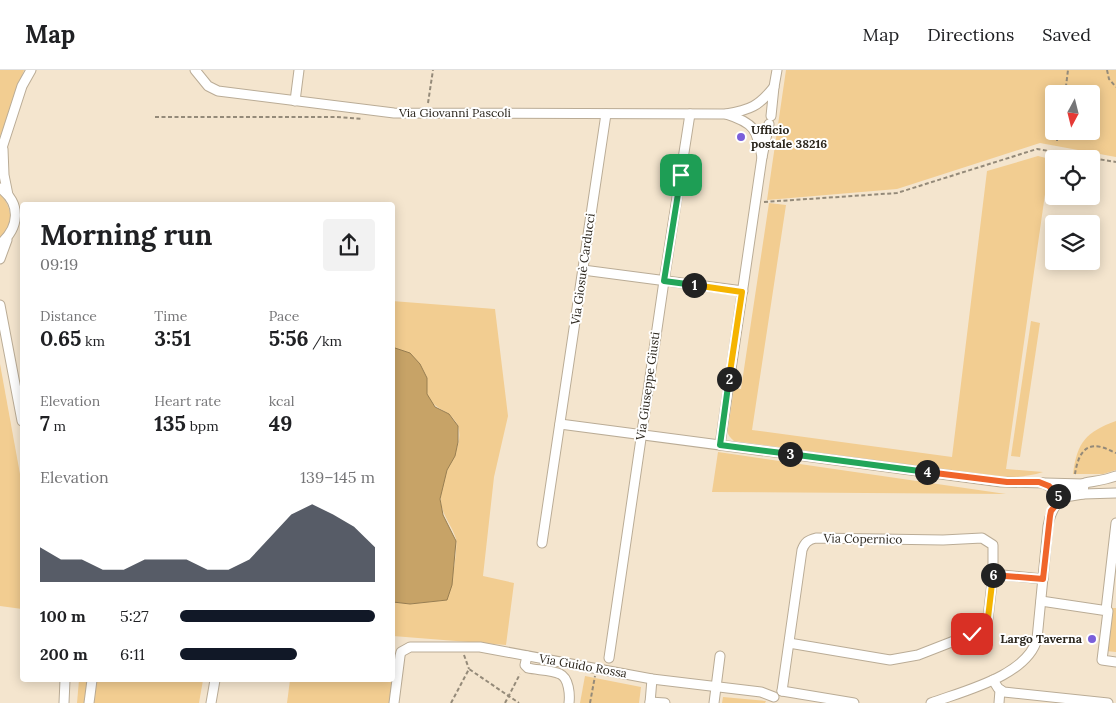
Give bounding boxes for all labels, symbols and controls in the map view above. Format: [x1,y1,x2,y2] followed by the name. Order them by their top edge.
[25,19,75,50] text: Map
[863,23,899,46] text: Map
[927,23,1014,46] text: Directions
[1042,23,1091,46] text: Saved
[1045,85,1100,140] north arrow
[1045,85,1100,270] map controls
[398,105,511,120] street label: Via Giovanni Pascoli
[751,122,827,151] place label: Ufficio postale 38216
[735,131,747,143] marker: Ufficio postale 38216
[1045,150,1100,205] button: locate
[660,154,702,196] pin
[667,161,695,189] icon: arrive
[567,212,598,327] street label: Via Giosuè Carducci
[1045,215,1100,270] button: layers
[40,217,212,253] text: Morning run
[323,219,375,271] button: share
[40,254,78,274] text: 09:19
[682,272,706,298] pin: 1
[692,276,697,294] text: 1
[40,307,97,325] text: Distance
[154,307,187,325] text: Time
[269,307,299,325] text: Pace
[40,325,81,352] text: 0.65
[154,325,191,352] text: 3:51
[269,325,309,352] text: 5:56
[632,331,663,442] street label: Via Giuseppe Giusti
[81,332,105,350] text: km
[309,332,342,350] text: /km
[716,366,742,392] pin: 2
[726,370,733,388] text: 2
[40,392,100,410] text: Elevation
[154,392,221,410] text: Heart rate
[269,392,295,410] text: kcal
[40,410,50,437] text: 7
[154,410,186,437] text: 135
[269,410,292,437] text: 49
[50,417,66,435] text: m
[186,417,219,435] text: bpm
[778,442,802,466] pin: 3
[787,445,794,463] text: 3
[914,460,940,484] pin: 4
[924,463,931,481] text: 4
[40,467,109,487] text: Elevation
[300,467,375,487] text: 139–145 m
[1046,484,1070,508] pin: 5
[1055,487,1062,505] text: 5
[823,530,902,547] street label: Via Copernico
[980,562,1006,588] pin: 6
[989,566,998,584] text: 6
[40,606,86,626] text: 100 m
[120,606,149,626] text: 5:27
[951,613,993,655] pin
[958,620,986,648] icon: check
[1000,631,1083,646] place label: Largo Taverna
[1086,633,1098,645] marker: Largo Taverna
[40,644,88,664] text: 200 m
[120,644,145,664] text: 6:11
[537,650,628,681] street label: Via Guido Rossa

